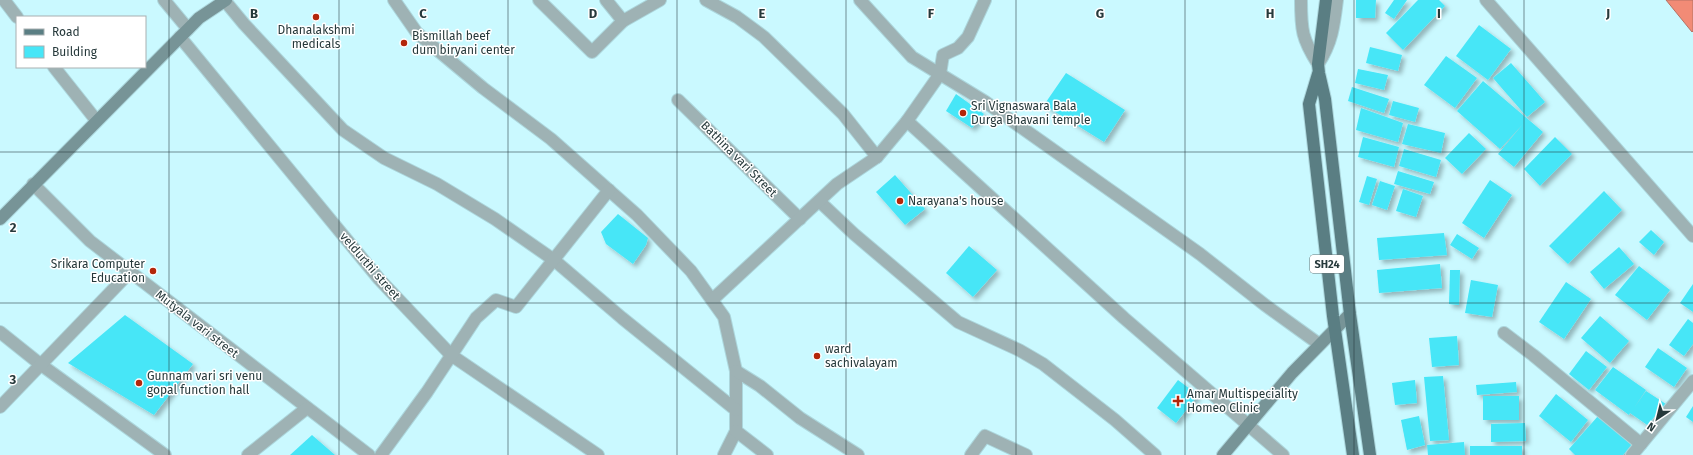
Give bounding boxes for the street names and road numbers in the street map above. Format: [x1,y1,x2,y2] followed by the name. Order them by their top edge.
[698,118,780,200] street label: Bathina vari Street
[337,230,403,303] street label: veldurthi street
[1310,255,1344,273] road number: SH24
[153,287,242,361] street label: Mutyala vari street

